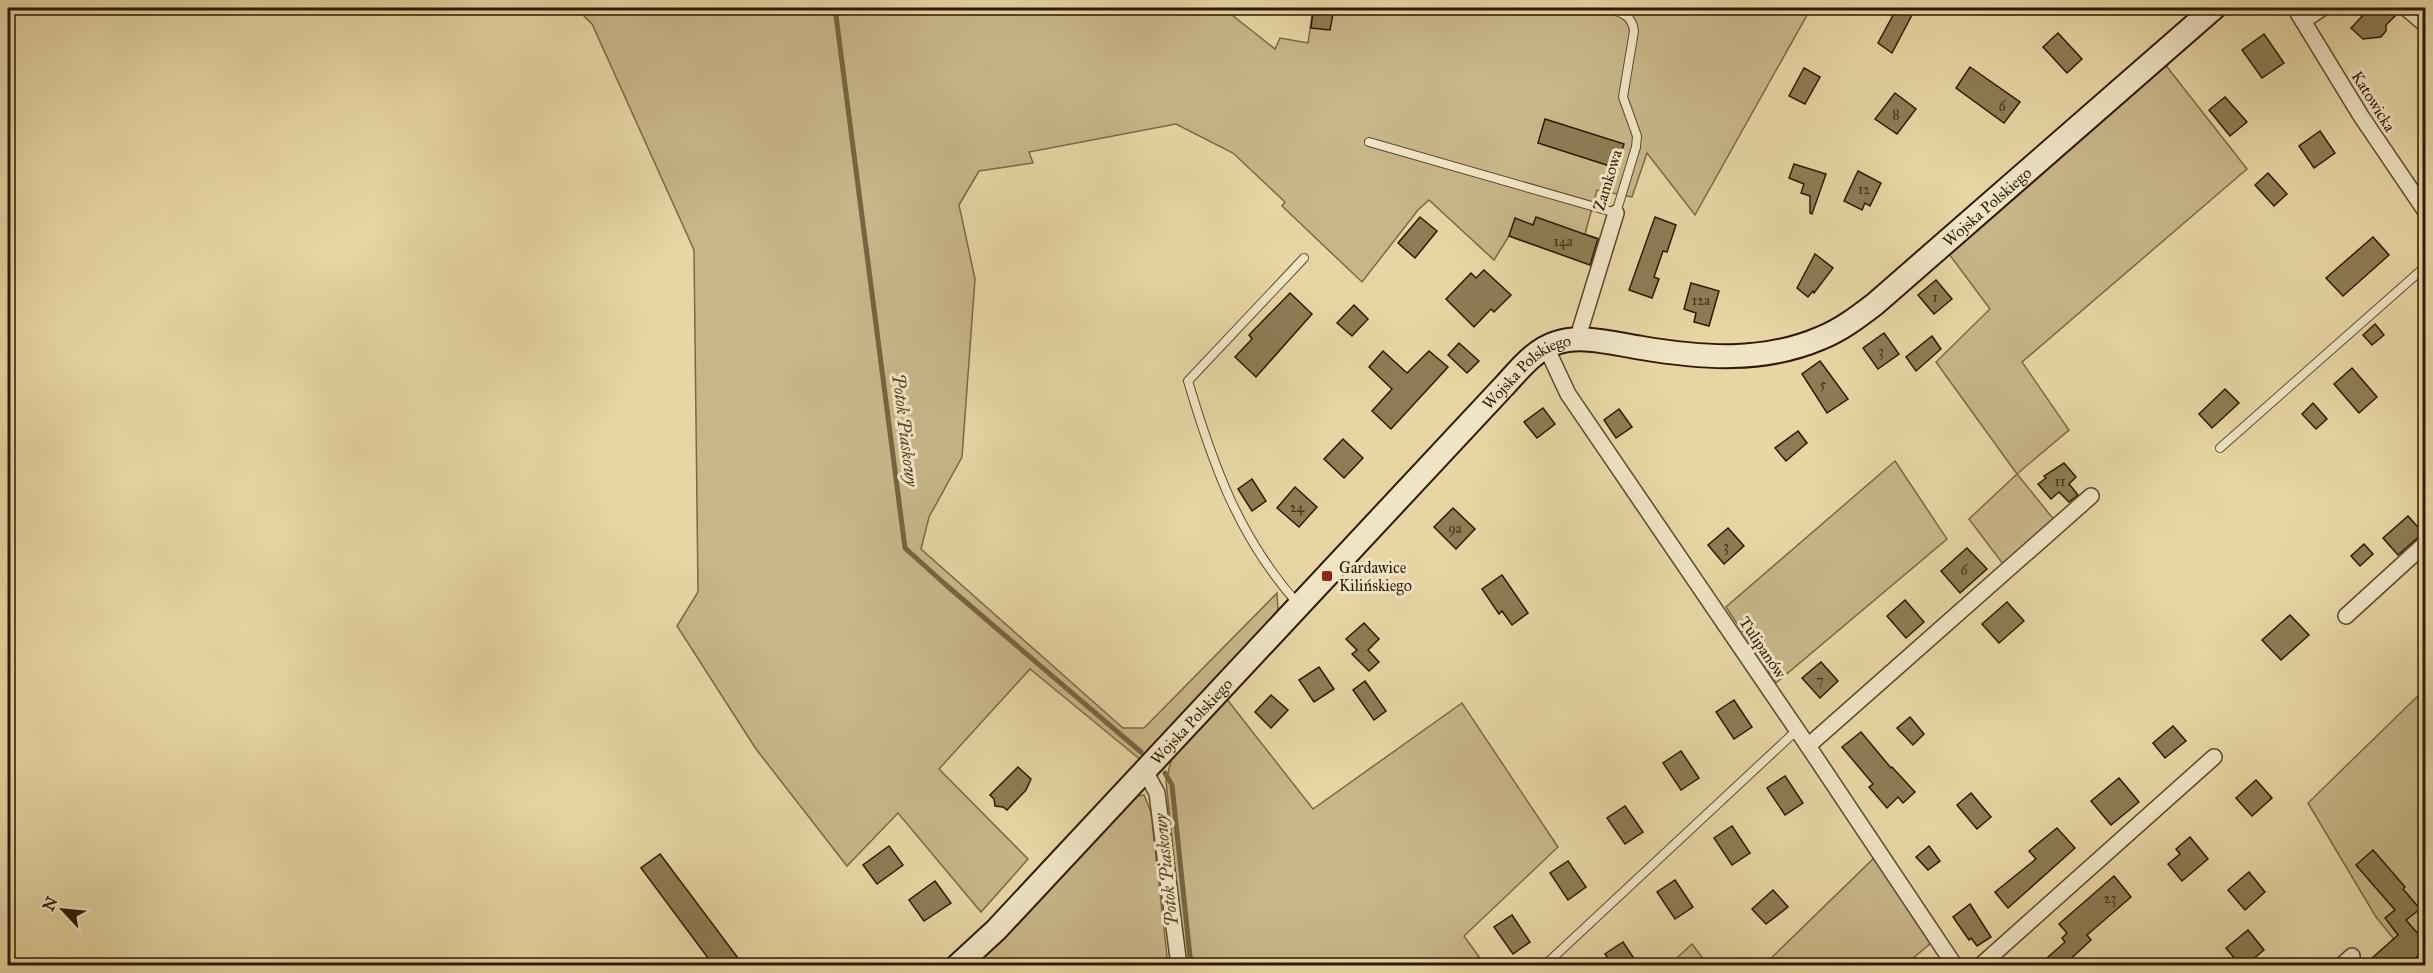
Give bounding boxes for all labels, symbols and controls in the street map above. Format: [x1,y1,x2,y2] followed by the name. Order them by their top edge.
[2348,68,2400,135] street label: Katowicka
[1998,98,2006,115] house number: 6
[1892,106,1900,123] house number: 8
[1589,147,1626,213] street label: Zamkowa
[1939,163,2035,250] street label: Wojska Polskiego
[1858,181,1870,198] house number: 12
[1553,233,1573,250] house number: 14a
[1932,289,1938,306] house number: 1
[1692,292,1710,309] house number: 12a
[1478,331,1572,413] street label: Wojska Polskiego
[1878,343,1884,360] house number: 3
[887,372,923,489] water label: Potok Piaskowy
[1820,376,1827,393] house number: 5
[2054,473,2066,490] house number: 11
[1290,499,1306,516] house number: 24
[1448,520,1462,537] house number: 9a
[1723,538,1729,555] house number: 3
[1339,558,1412,596] place label: Gardawice Kilińskiego
[1960,562,1968,579] house number: 6
[1320,569,1334,583] marker: Gardawice Kilińskiego
[1735,613,1790,682] street label: Tulipanów
[1816,672,1824,689] house number: 7
[1147,674,1236,768] street label: Wojska Polskiego
[1149,811,1183,927] water label: Potok Piaskowy
[33,880,93,940] north arrow
[2104,890,2116,907] house number: 23
[38,893,62,914] text: N

